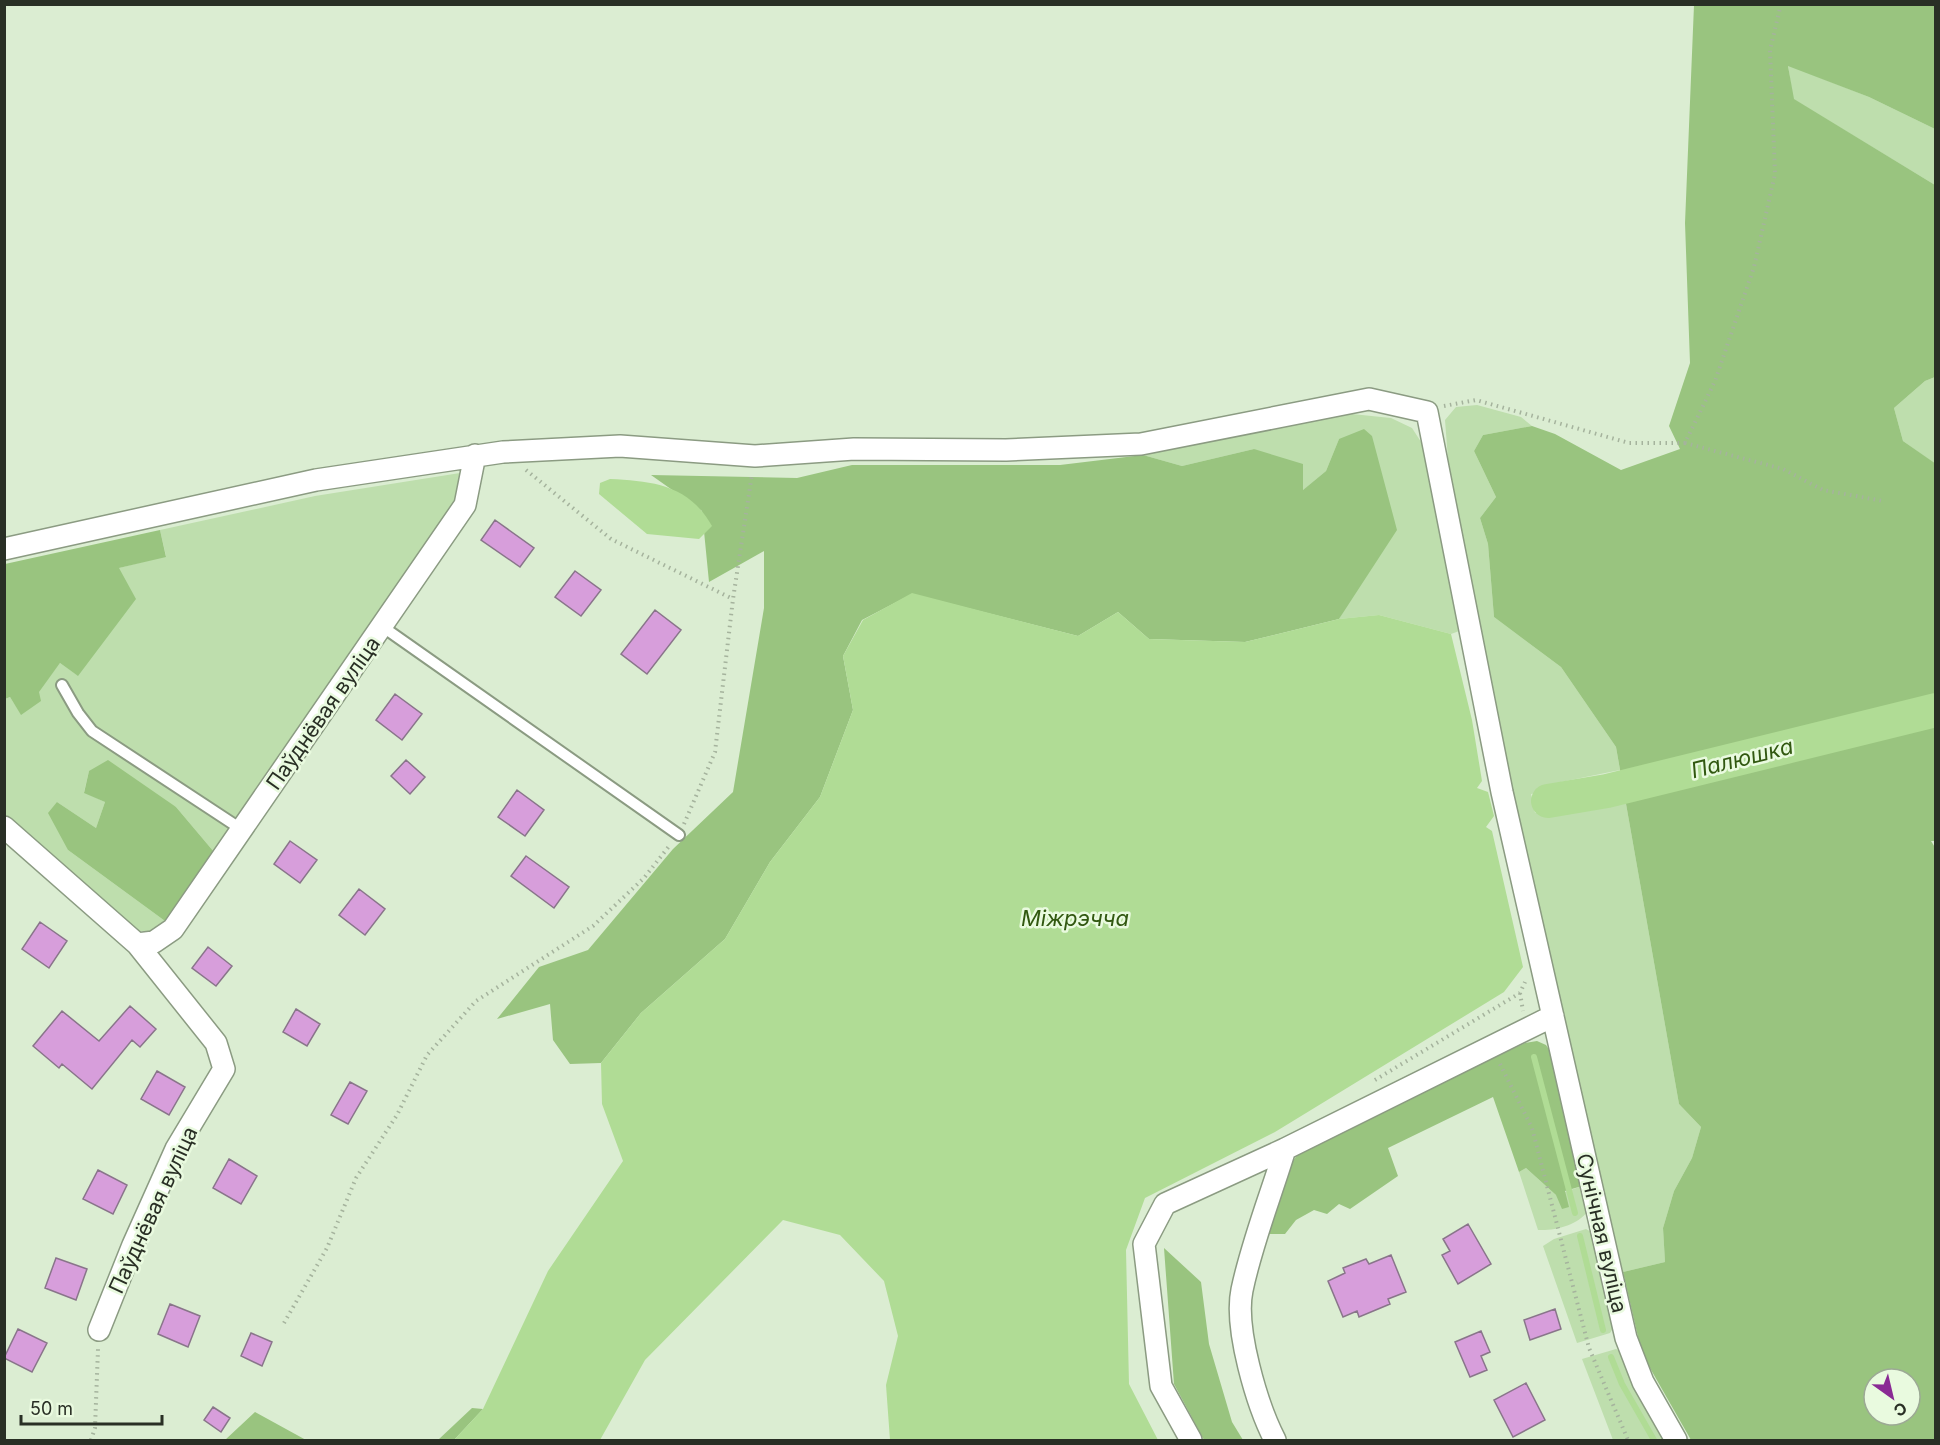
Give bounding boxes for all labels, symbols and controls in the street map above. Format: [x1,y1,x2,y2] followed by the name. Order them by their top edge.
[261,632,385,794] street label: Паўднёвая вуліца
[1688,733,1796,783] water label: Палюшка
[1021,905,1129,931] water label: Міжрэчча
[103,1123,203,1297] street label: Паўднёвая вуліца
[1572,1151,1632,1315] street label: Сунічная вуліца
[1862,1367,1922,1427] north arrow
[21,1388,162,1426] scale bar
[30,1398,73,1419] text: 50 m
[1890,1398,1911,1421] text: С

